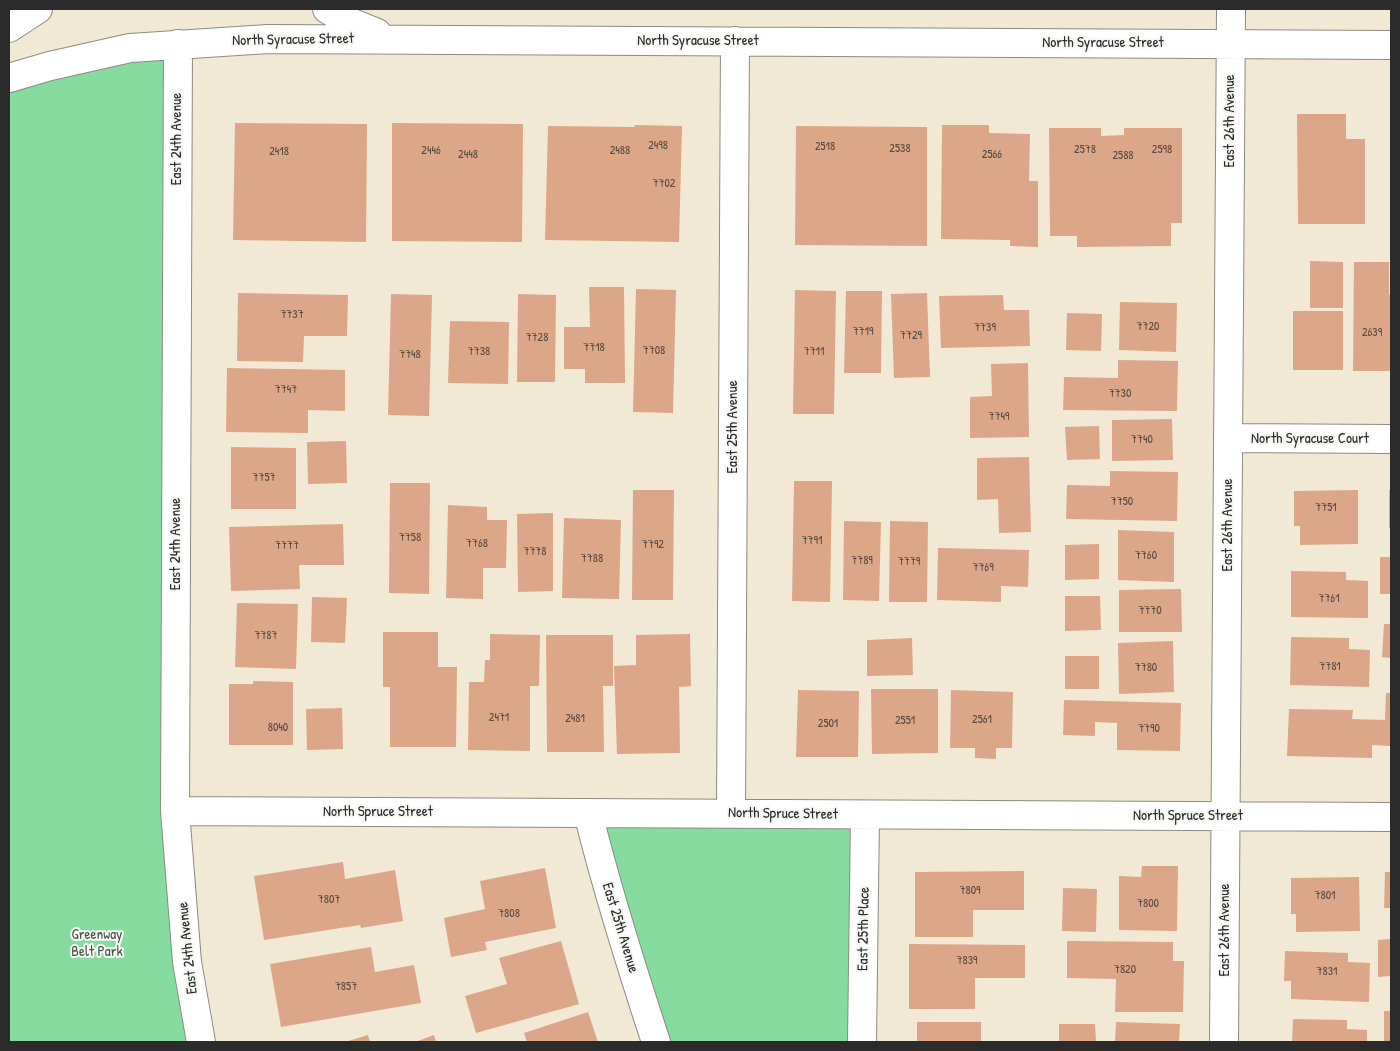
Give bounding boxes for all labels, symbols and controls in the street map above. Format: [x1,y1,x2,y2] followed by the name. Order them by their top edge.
[232,30,354,50] street label: North Syracuse Street
[637,32,759,50] street label: North Syracuse Street
[1042,34,1164,52] street label: North Syracuse Street
[1221,75,1239,167] street label: East 26th Avenue
[168,93,186,185] street label: East 24th Avenue
[648,139,668,153] house number: 2498
[815,140,835,154] house number: 2518
[889,142,911,156] house number: 2538
[1074,143,1096,157] house number: 2578
[1152,143,1172,157] house number: 2598
[421,144,441,158] house number: 2446
[610,144,630,158] house number: 2488
[269,145,289,159] house number: 2418
[458,148,478,162] house number: 2448
[982,148,1002,162] house number: 2566
[1112,149,1134,163] house number: 2588
[653,177,675,191] house number: 7702
[280,308,304,322] house number: 7737
[1137,320,1159,334] house number: 7720
[974,321,996,335] house number: 7739
[853,325,873,339] house number: 7719
[1362,326,1382,340] house number: 2639
[900,329,922,343] house number: 7729
[526,331,548,345] house number: 7728
[583,341,605,355] house number: 7718
[643,344,665,358] house number: 7708
[468,345,490,359] house number: 7738
[804,345,824,359] house number: 7711
[399,348,421,362] house number: 7748
[724,380,742,474] street label: East 25th Avenue
[275,383,297,397] house number: 7747
[1109,387,1131,401] house number: 7730
[989,410,1009,424] house number: 7749
[1251,430,1369,448] street label: North Syracuse Court
[1131,433,1153,447] house number: 7740
[253,471,275,485] house number: 7757
[1219,479,1237,571] street label: East 26th Avenue
[1111,495,1133,509] house number: 7750
[167,498,185,590] street label: East 24th Avenue
[1315,501,1337,515] house number: 7751
[399,531,421,545] house number: 7758
[802,534,822,548] house number: 7791
[466,537,488,551] house number: 7768
[642,538,664,552] house number: 7792
[275,539,299,553] house number: 7777
[523,545,547,559] house number: 7778
[1135,549,1157,563] house number: 7760
[581,552,603,566] house number: 7788
[851,554,873,568] house number: 7789
[898,555,920,569] house number: 7779
[972,561,994,575] house number: 7769
[1318,592,1340,606] house number: 7761
[1138,604,1162,618] house number: 7770
[254,629,278,643] house number: 7787
[1319,660,1341,674] house number: 7781
[1135,661,1157,675] house number: 7780
[489,711,509,725] house number: 2471
[565,712,585,726] house number: 2481
[972,713,992,727] house number: 2561
[895,714,915,728] house number: 2551
[818,717,838,731] house number: 2501
[268,721,288,735] house number: 8040
[1138,722,1160,736] house number: 7790
[323,803,433,821] street label: North Spruce Street
[728,804,838,824] street label: North Spruce Street
[1133,807,1243,825] street label: North Spruce Street
[598,881,642,975] street label: East 25th Avenue
[960,884,980,898] house number: 7809
[1216,884,1234,976] street label: East 26th Avenue
[854,887,874,971] street label: East 25th Place
[1315,889,1335,903] house number: 7801
[318,893,340,907] house number: 7807
[1137,897,1159,911] house number: 7800
[174,901,202,995] street label: East 24th Avenue
[498,907,520,921] house number: 7808
[71,926,123,961] park label: Greenway Belt Park
[957,954,977,968] house number: 7839
[1114,963,1136,977] house number: 7820
[1317,965,1337,979] house number: 7831
[335,980,357,994] house number: 7857

